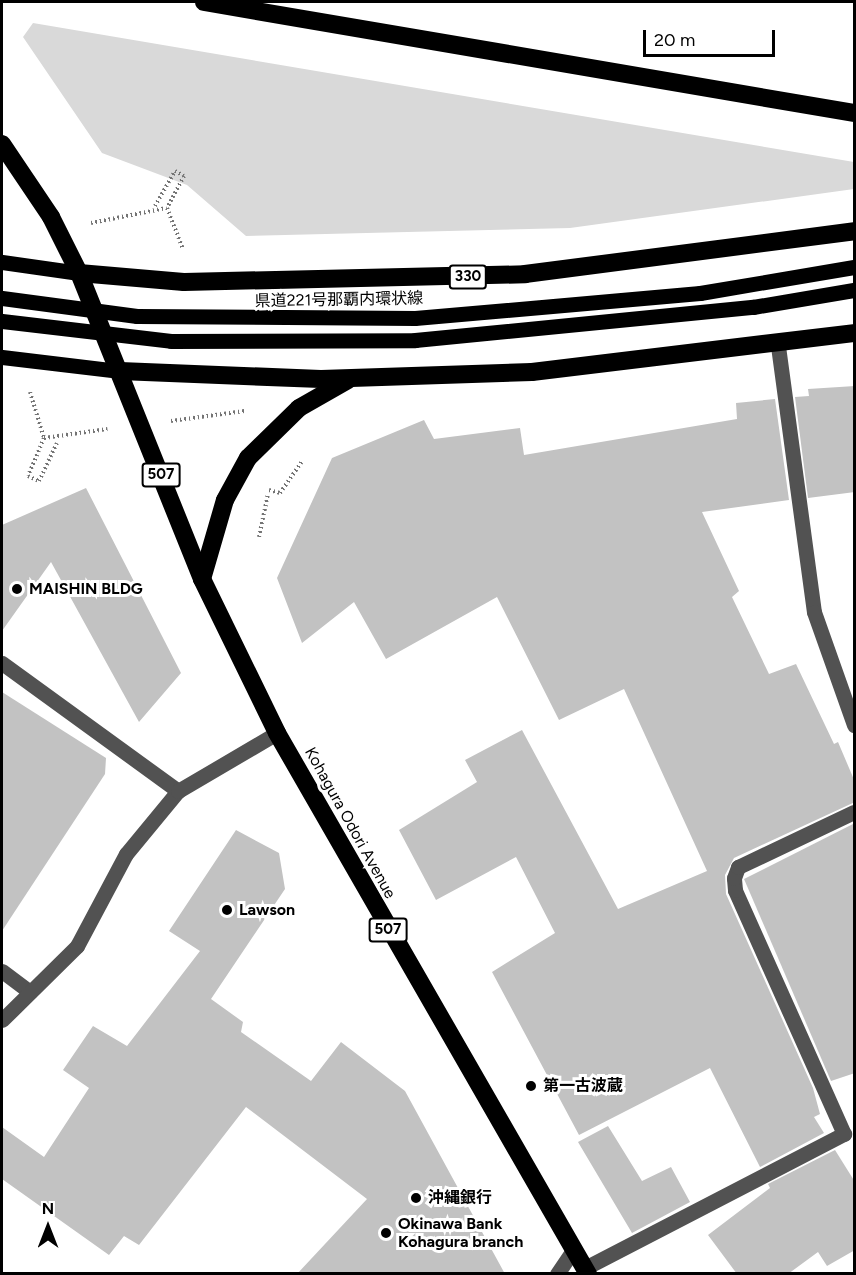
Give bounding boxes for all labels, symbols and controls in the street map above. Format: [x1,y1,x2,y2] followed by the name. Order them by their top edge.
[646,18,778,56] scale bar
[654,29,695,51] text: 20 m
[448,265,488,289] road number: 330
[255,289,423,311] street label: 県道221号那覇内環状線
[142,463,180,487] road number: 507
[29,579,143,599] place label: MAISHIN BLDG
[10,582,24,596] marker: MAISHIN BLDG
[300,744,400,902] street label: Kohagura Odori Avenue
[239,900,295,920] place label: Lawson
[220,903,234,917] marker: Lawson
[368,918,408,942] road number: 507
[543,1076,623,1096] place label: 第一古波蔵
[524,1079,538,1093] marker: 第一古波蔵
[428,1188,492,1208] place label: 沖縄銀行
[409,1191,423,1205] marker: 沖縄銀行
[18,1197,78,1257] north arrow
[42,1199,54,1218] text: N
[398,1214,523,1252] place label: Okinawa Bank Kohagura branch
[379,1226,393,1240] marker: Okinawa Bank Kohagura branch

